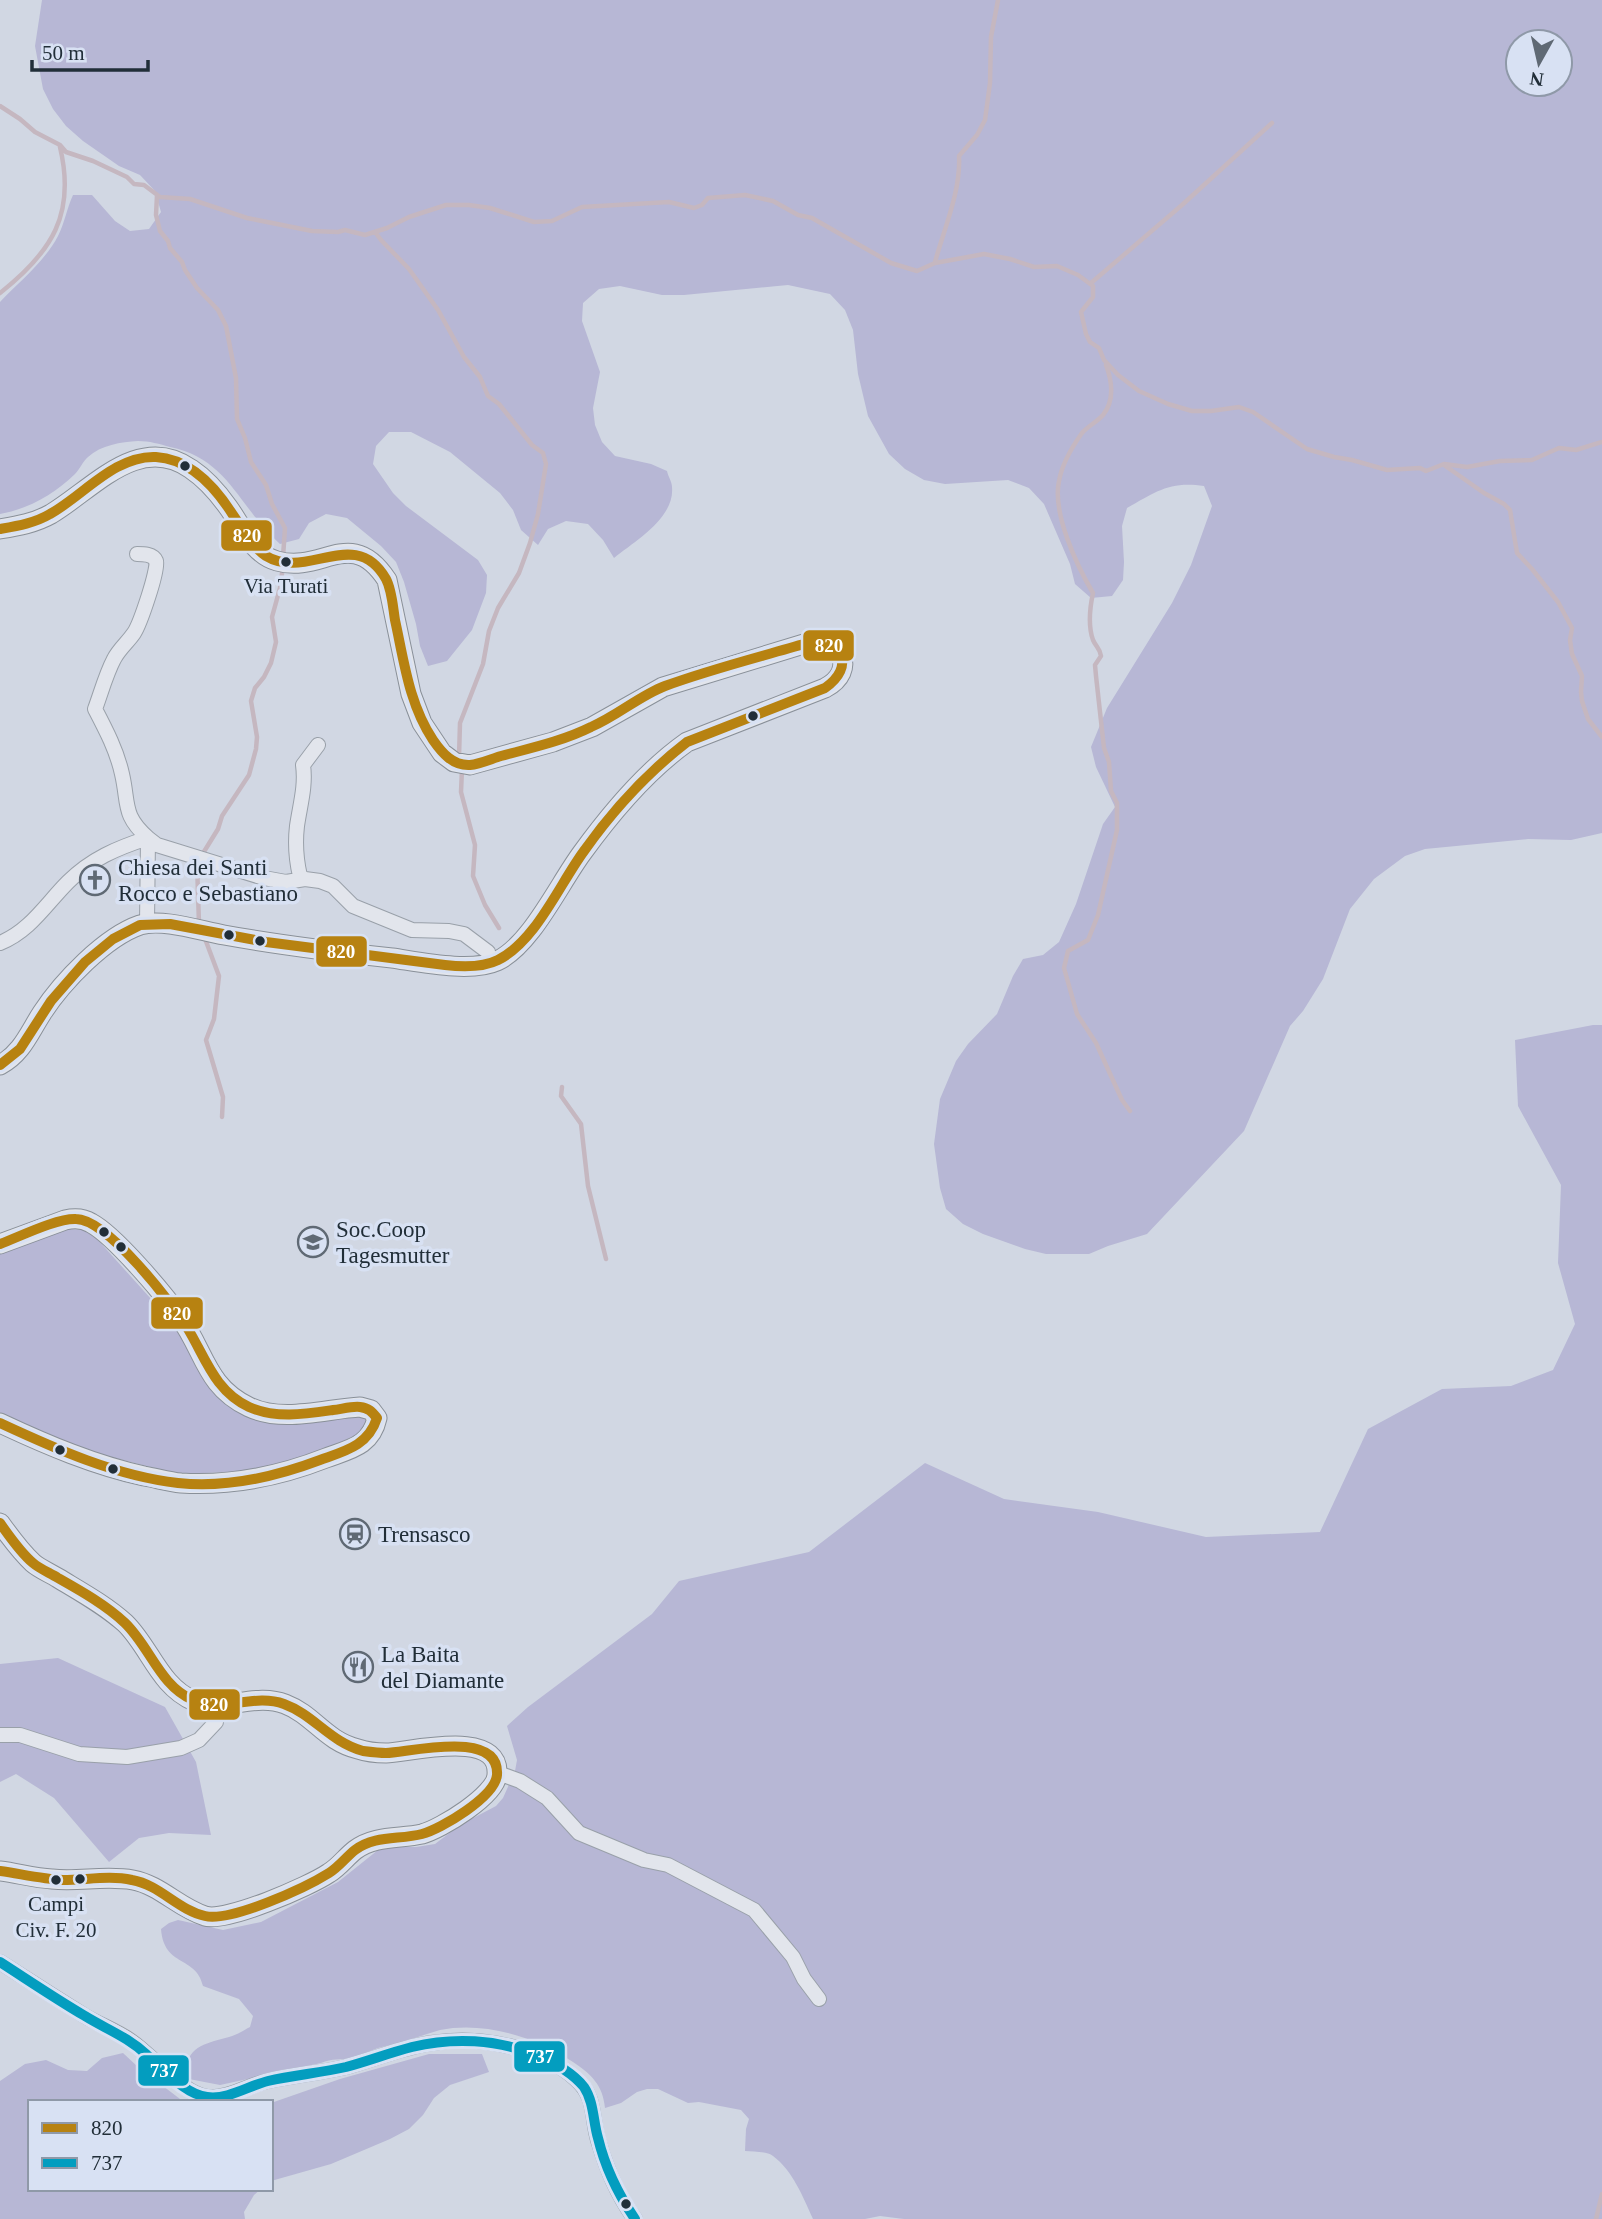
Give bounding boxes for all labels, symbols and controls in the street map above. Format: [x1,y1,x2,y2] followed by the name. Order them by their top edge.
[32,28,147,72] scale bar
[1504,28,1574,98] north arrow
[42,41,85,65] text: 50 m
[1528,68,1545,91] text: N
[178,459,192,473] unlabelled marker
[220,519,273,552] line badge: 820
[233,525,261,546] text: 820
[279,555,293,569] marker: Via Turati
[244,574,328,598] place label: Via Turati
[802,629,855,662] line badge: 820
[815,635,843,656] text: 820
[746,709,760,723] unlabelled marker
[118,855,298,906] place label: Chiesa dei Santi Rocco e Sebastiano
[78,863,112,897] church icon: Chiesa dei Santi Rocco e Sebastiano
[222,928,236,942] unlabelled marker
[253,934,267,948] unlabelled marker
[315,935,368,968] line badge: 820
[327,941,355,962] text: 820
[336,1217,450,1268] place label: Soc.Coop Tagesmutter
[97,1225,111,1239] unlabelled marker
[296,1225,330,1259] school or university icon: Soc.Coop Tagesmutter
[114,1240,128,1254] unlabelled marker
[150,1296,204,1330] line badge: 820
[163,1303,191,1324] text: 820
[53,1443,67,1457] unlabelled marker
[106,1462,120,1476] unlabelled marker
[338,1517,372,1551] station icon: Trensasco
[378,1522,470,1547] place label: Trensasco
[381,1642,504,1693] place label: La Baita del Diamante
[341,1650,375,1684] restaurant icon: La Baita del Diamante
[188,1688,241,1721] line badge: 820
[200,1694,228,1715] text: 820
[73,1872,87,1886] unlabelled marker
[49,1873,63,1887] marker: Campi Civ. F. 20
[16,1892,96,1942] place label: Campi Civ. F. 20
[513,2040,566,2073] line badge: 737
[526,2046,555,2067] text: 737
[137,2054,190,2087] line badge: 737
[150,2060,179,2081] text: 737
[28,2100,273,2191] legend
[91,2116,123,2140] text: 820
[91,2151,123,2175] text: 737
[619,2197,633,2211] unlabelled marker

